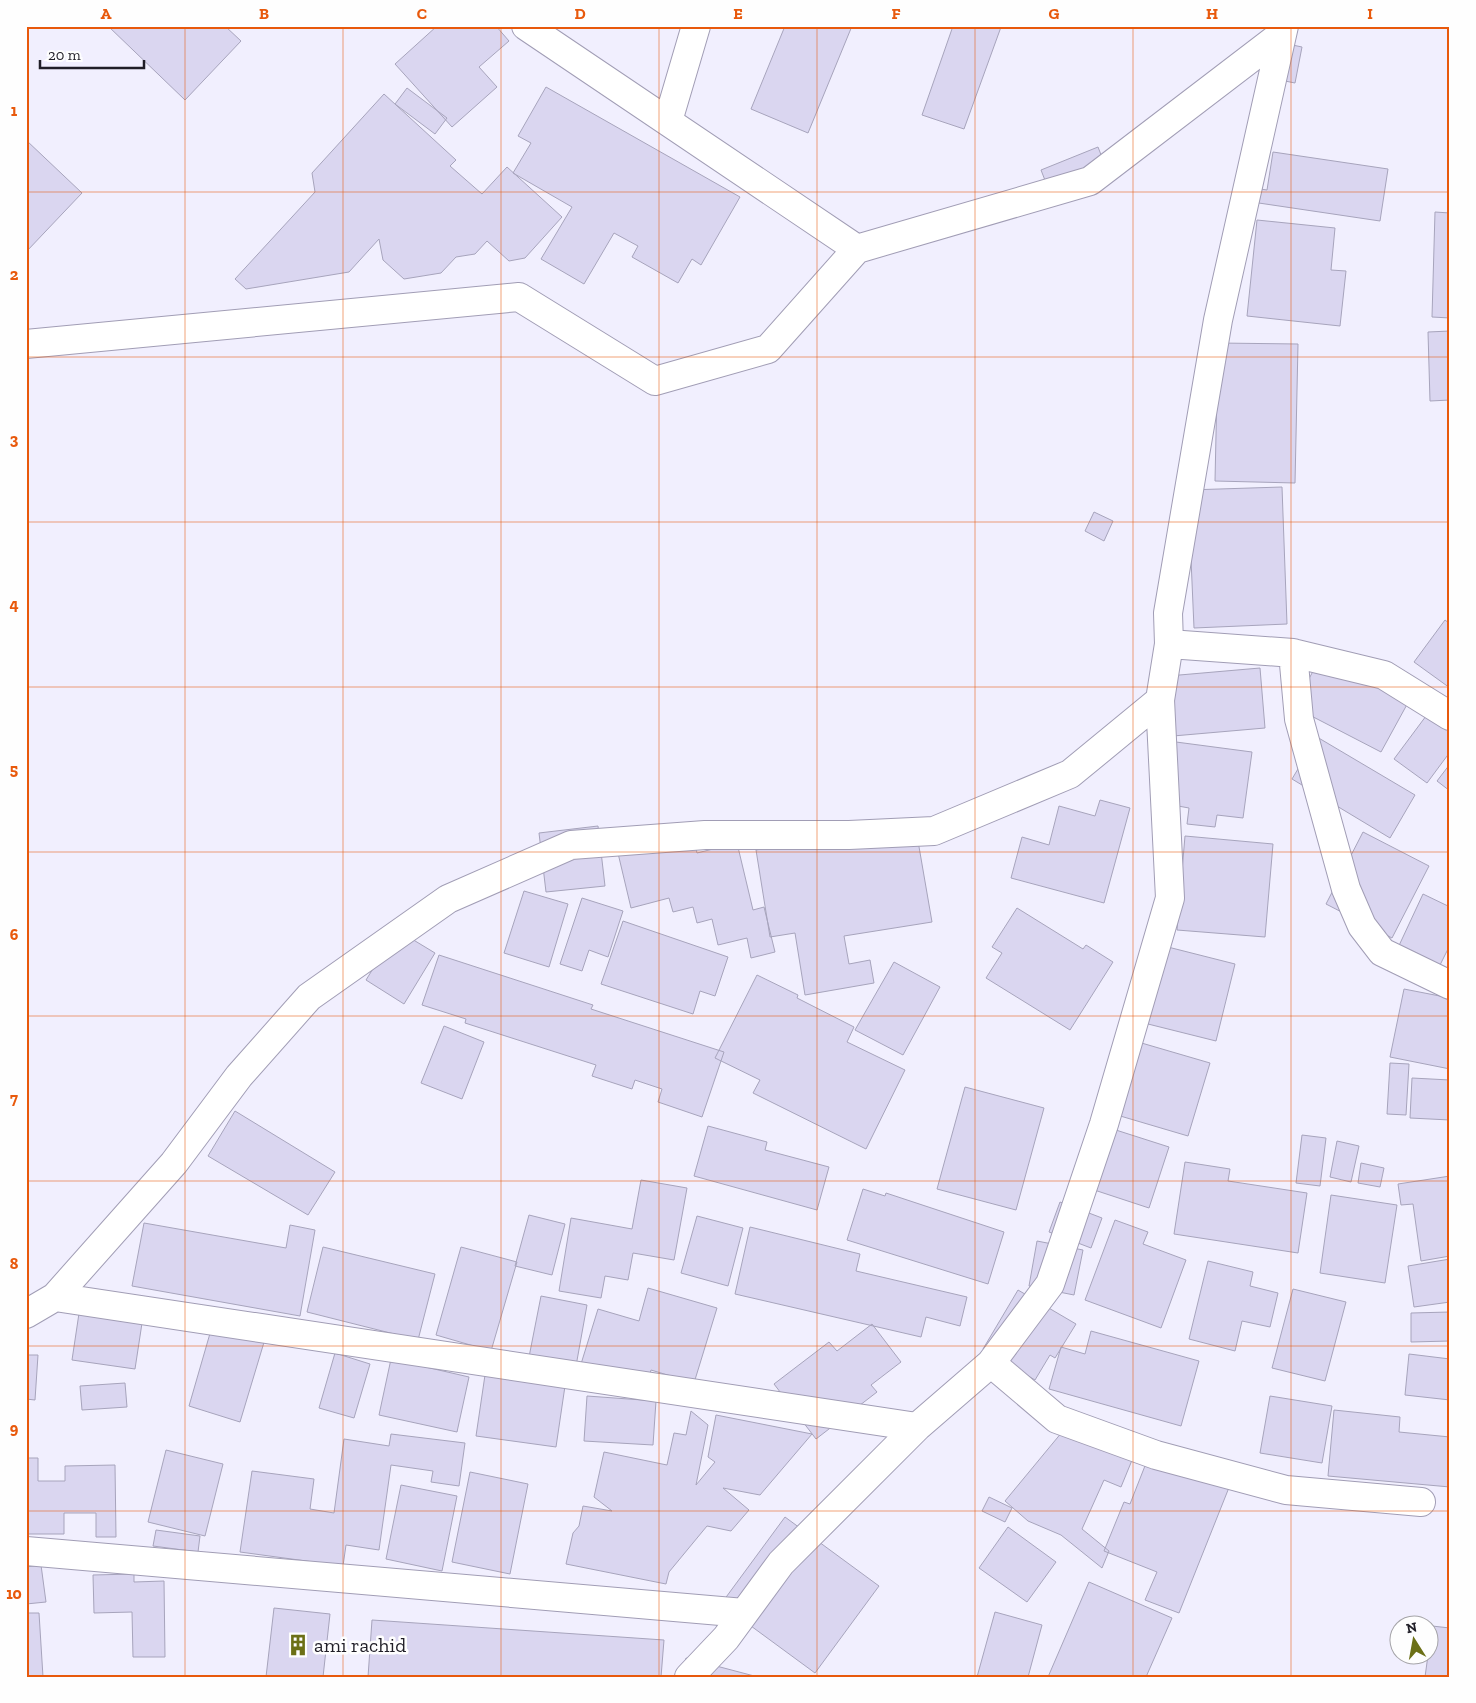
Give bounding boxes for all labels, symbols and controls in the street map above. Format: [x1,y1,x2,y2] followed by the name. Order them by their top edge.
[101,4,112,23] text: A
[259,4,269,23] text: B
[417,4,427,23] text: C
[574,4,586,23] text: D
[733,4,743,23] text: E
[891,4,901,23] text: F
[1049,4,1060,23] text: G
[1206,4,1218,23] text: H
[1367,4,1373,23] text: I
[40,38,144,70] scale bar
[48,46,81,64] text: 20 m
[11,101,18,120] text: 1
[10,265,19,284] text: 2
[10,430,19,449] text: 3
[9,595,19,614] text: 4
[10,760,18,779] text: 5
[10,925,19,944] text: 6
[10,1089,18,1108] text: 7
[10,1254,19,1273] text: 8
[10,1419,19,1438] text: 9
[6,1584,22,1603] text: 10
[1388,1616,1438,1666] north arrow
[1405,1618,1419,1637] text: N
[285,1632,311,1658] building icon: ami rachid
[314,1633,406,1657] place label: ami rachid

